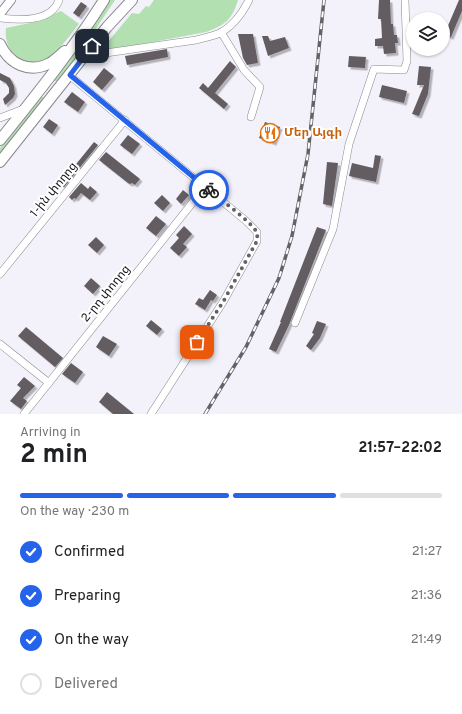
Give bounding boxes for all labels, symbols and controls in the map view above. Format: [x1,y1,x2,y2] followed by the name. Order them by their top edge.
[406,12,450,56] map controls
[406,12,450,56] button: layers
[75,29,109,63] pin
[81,35,103,57] icon: home
[259,122,281,144] restaurant icon: Մեր Այգի
[284,125,342,141] place label: Մեր Այգի
[27,159,81,221] street label: 1-ին փողոց
[189,170,229,210] courier
[198,179,220,201] icon: bike
[78,262,134,326] street label: 2-րդ փողոց
[180,325,214,359] pin
[186,331,208,353] icon: bag
[20,425,81,441] text: Arriving in
[20,439,88,472] text: 2 min
[358,439,442,458] text: 21:57–22:02
[20,504,129,520] text: On the way · 230 m
[20,541,42,563] icon: check
[54,543,125,562] text: Confirmed
[412,544,442,560] text: 21:27
[20,585,42,607] icon: check
[54,587,121,606] text: Preparing
[411,588,442,604] text: 21:36
[20,629,42,651] icon: check
[54,631,129,650] text: On the way
[411,632,442,648] text: 21:49
[54,675,118,694] text: Delivered

